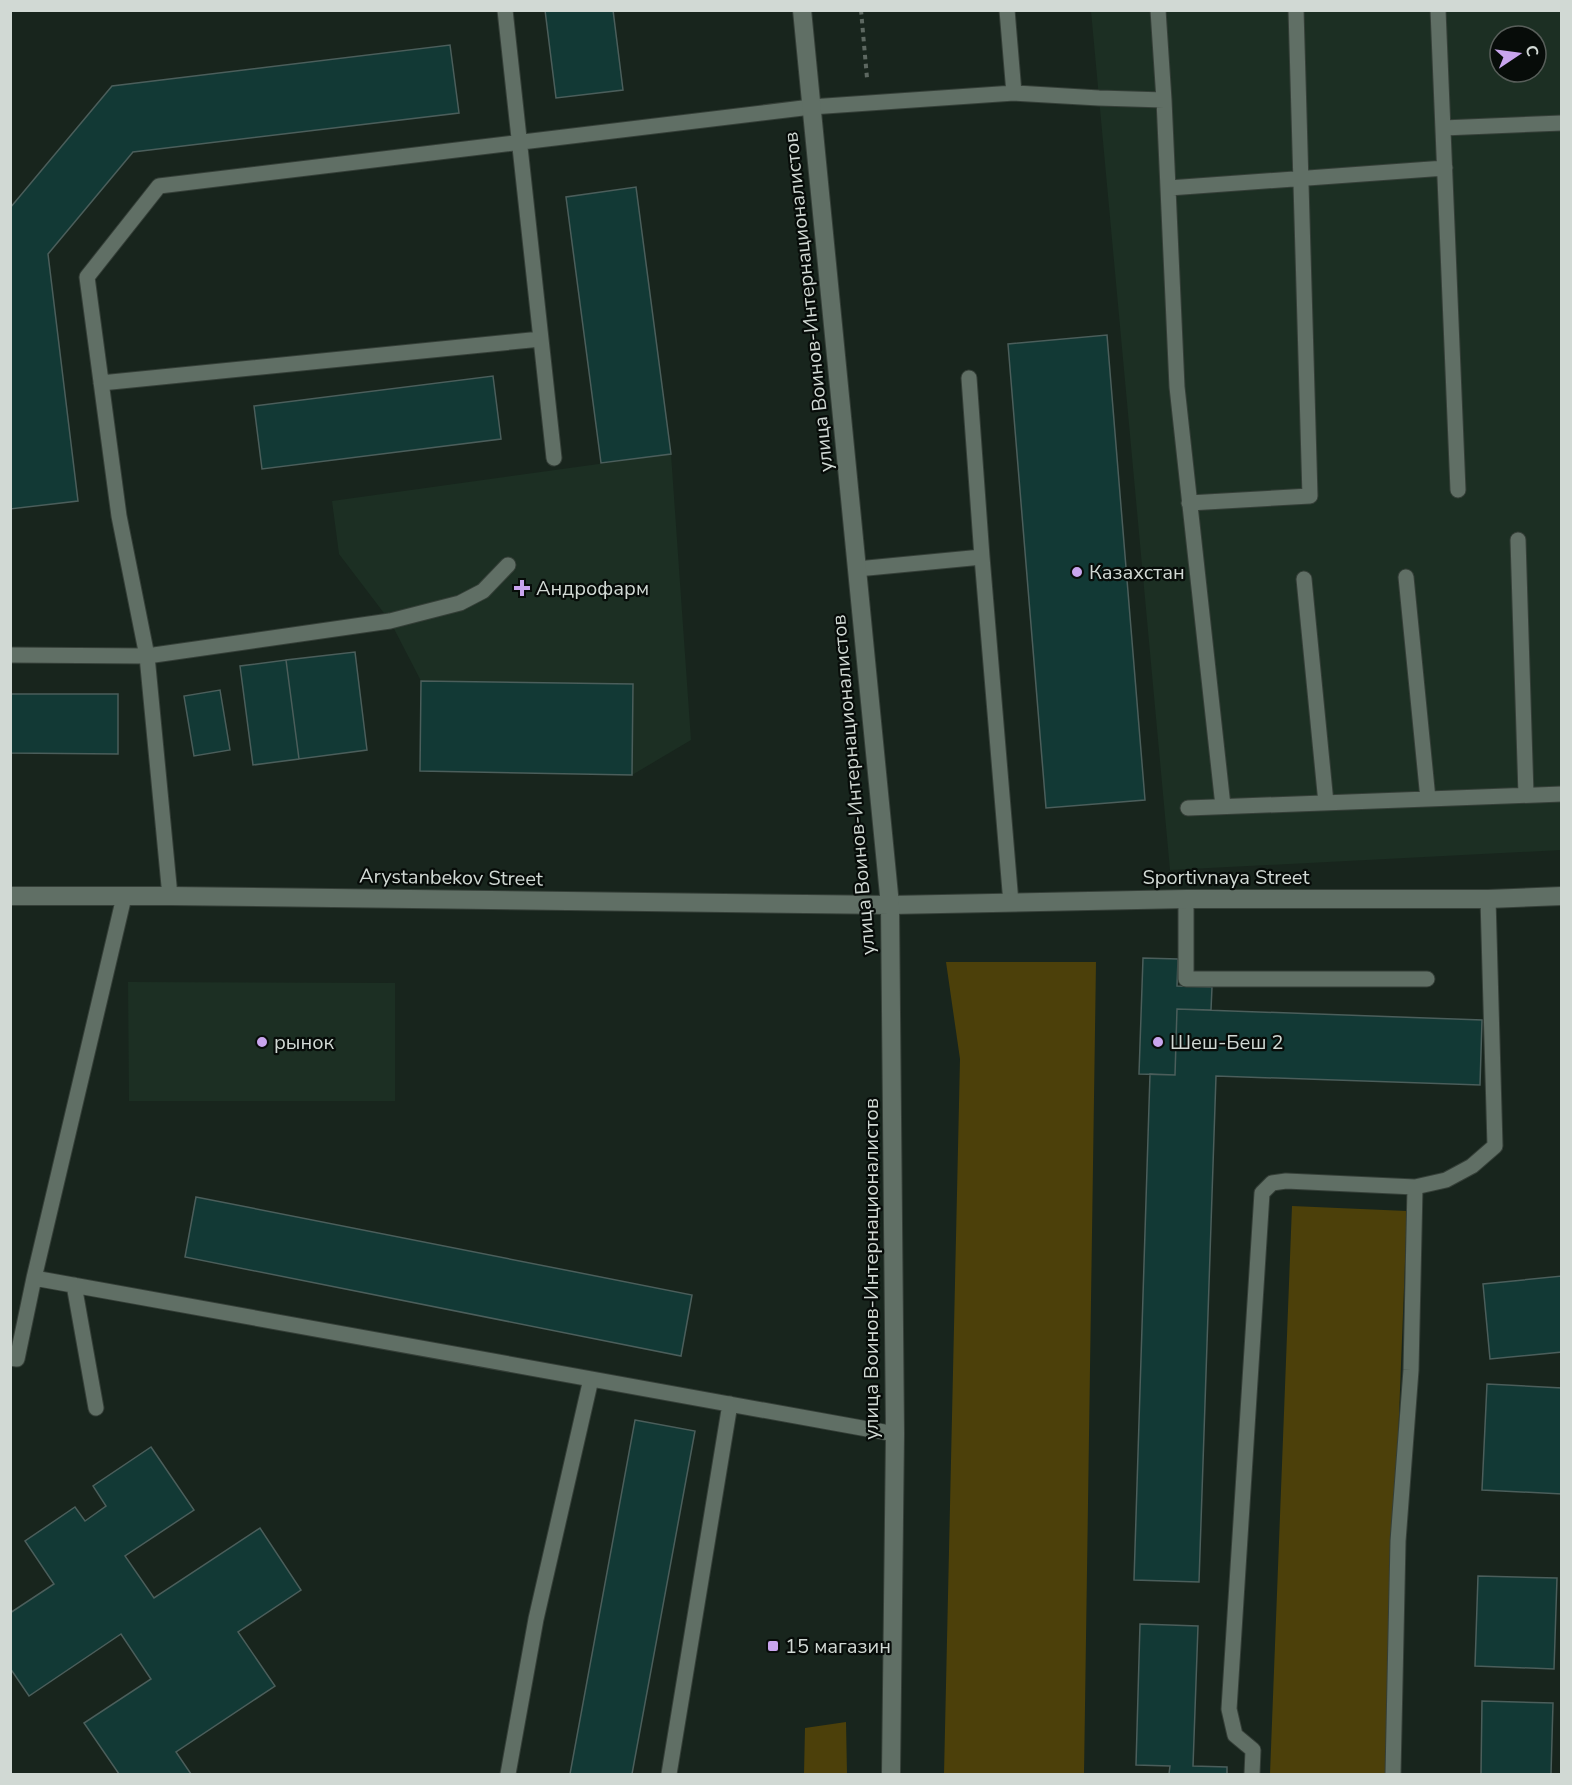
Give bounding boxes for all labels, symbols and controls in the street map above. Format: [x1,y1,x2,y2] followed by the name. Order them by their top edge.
[1488,24,1548,84] north arrow
[1520,43,1544,59] text: С
[777,131,840,473] street label: улица Воинов-Интернационалистов
[1089,559,1185,586] place label: Казахстан
[1070,565,1084,579] marker: Казахстан
[536,575,649,602] place label: Андрофарм
[513,579,531,597] marker: Андрофарм
[825,614,882,956] street label: улица Воинов-Интернационалистов
[359,862,544,893] street label: Arystanbekov Street
[1143,864,1310,891] street label: Sportivnaya Street
[274,1029,335,1056] place label: рынок
[1170,1029,1284,1056] place label: Шеш-Беш 2
[255,1035,269,1049] marker: рынок
[1151,1035,1165,1049] marker: Шеш-Беш 2
[858,1098,885,1440] street label: улица Воинов-Интернационалистов
[785,1633,891,1660] place label: 15 магазин
[766,1639,780,1653] marker: 15 магазин

